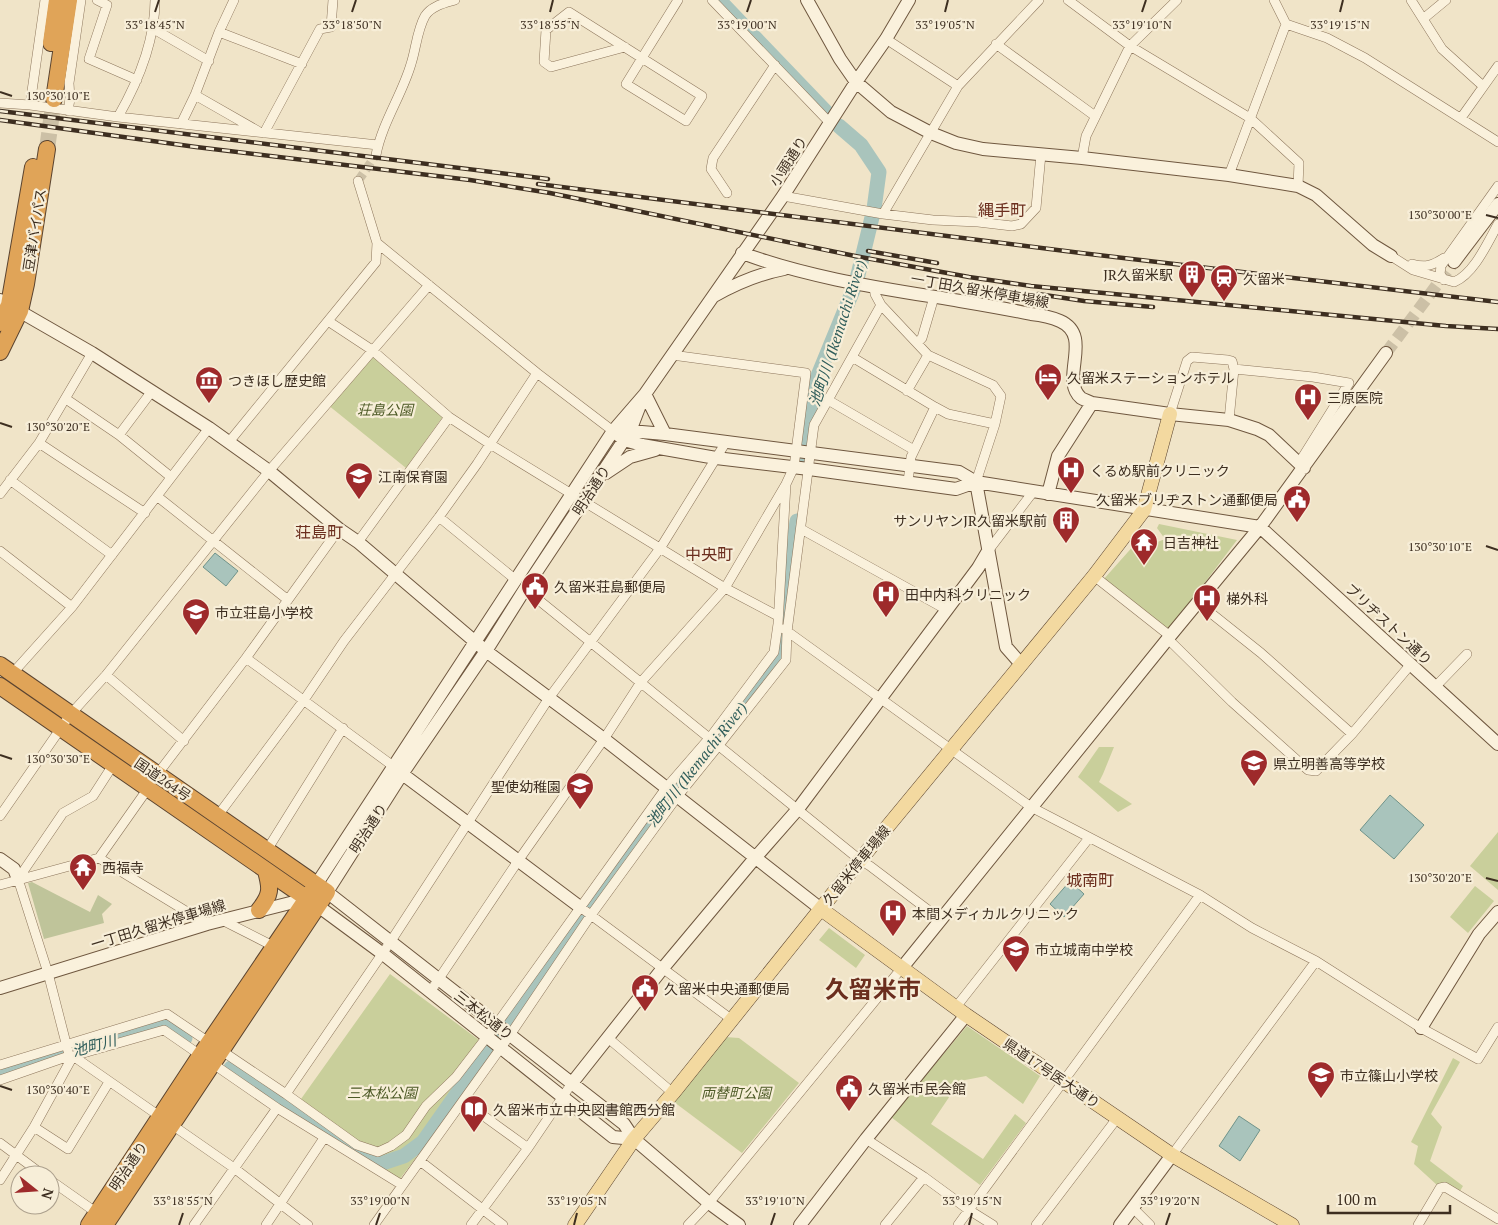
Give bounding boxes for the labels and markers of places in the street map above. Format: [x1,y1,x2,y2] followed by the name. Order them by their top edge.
[1177,259,1207,298] building icon: JR久留米駅
[1209,263,1239,302] station icon: 久留米
[1103,265,1173,284] place label: JR久留米駅
[1243,269,1285,288] place label: 久留米
[1033,362,1063,401] hotel icon: 久留米ステーションホテル
[194,365,224,404] museum icon: つきほし歴史館
[1067,368,1235,387] place label: 久留米ステーションホテル
[228,371,326,390] place label: つきほし歴史館
[1293,382,1323,421] hospital icon: 三原医院
[1327,388,1383,407] place label: 三原医院
[1056,455,1086,494] hospital icon: くるめ駅前クリニック
[344,461,374,500] school or university icon: 江南保育園
[1090,461,1230,480] place label: くるめ駅前クリニック
[378,467,448,486] place label: 江南保育園
[1282,484,1312,523] public building icon: 久留米ブリヂストン通郵便局
[1096,490,1278,509] place label: 久留米ブリヂストン通郵便局
[1051,505,1081,544] building icon: サンリヤンJR久留米駅前
[893,511,1047,530] place label: サンリヤンJR久留米駅前
[1129,527,1159,566] temple icon: 日吉神社
[1163,533,1219,552] place label: 日吉神社
[520,571,550,610] public building icon: 久留米荘島郵便局
[554,577,666,596] place label: 久留米荘島郵便局
[871,579,901,618] hospital icon: 田中内科クリニック
[1192,583,1222,622] hospital icon: 梯外科
[905,585,1031,604] place label: 田中内科クリニック
[1226,589,1268,608] place label: 梯外科
[181,597,211,636] school or university icon: 市立荘島小学校
[215,603,313,622] place label: 市立荘島小学校
[1239,748,1269,787] school or university icon: 県立明善高等学校
[1273,754,1385,773] place label: 県立明善高等学校
[565,771,595,810] school or university icon: 聖使幼稚園
[491,777,561,796] place label: 聖使幼稚園
[68,852,98,891] temple icon: 西福寺
[102,858,144,877] place label: 西福寺
[878,898,908,937] hospital icon: 本間メディカルクリニック
[912,904,1079,923] place label: 本間メディカルクリニック
[1001,934,1031,973] school or university icon: 市立城南中学校
[1035,940,1133,959] place label: 市立城南中学校
[630,973,660,1012] public building icon: 久留米中央通郵便局
[664,979,790,998] place label: 久留米中央通郵便局
[1306,1060,1336,1099] school or university icon: 市立篠山小学校
[1340,1066,1438,1085] place label: 市立篠山小学校
[834,1073,864,1112] public building icon: 久留米市民会館
[868,1079,966,1098] place label: 久留米市民会館
[459,1094,489,1133] library icon: 久留米市立中央図書館西分館
[493,1100,675,1119] place label: 久留米市立中央図書館西分館

